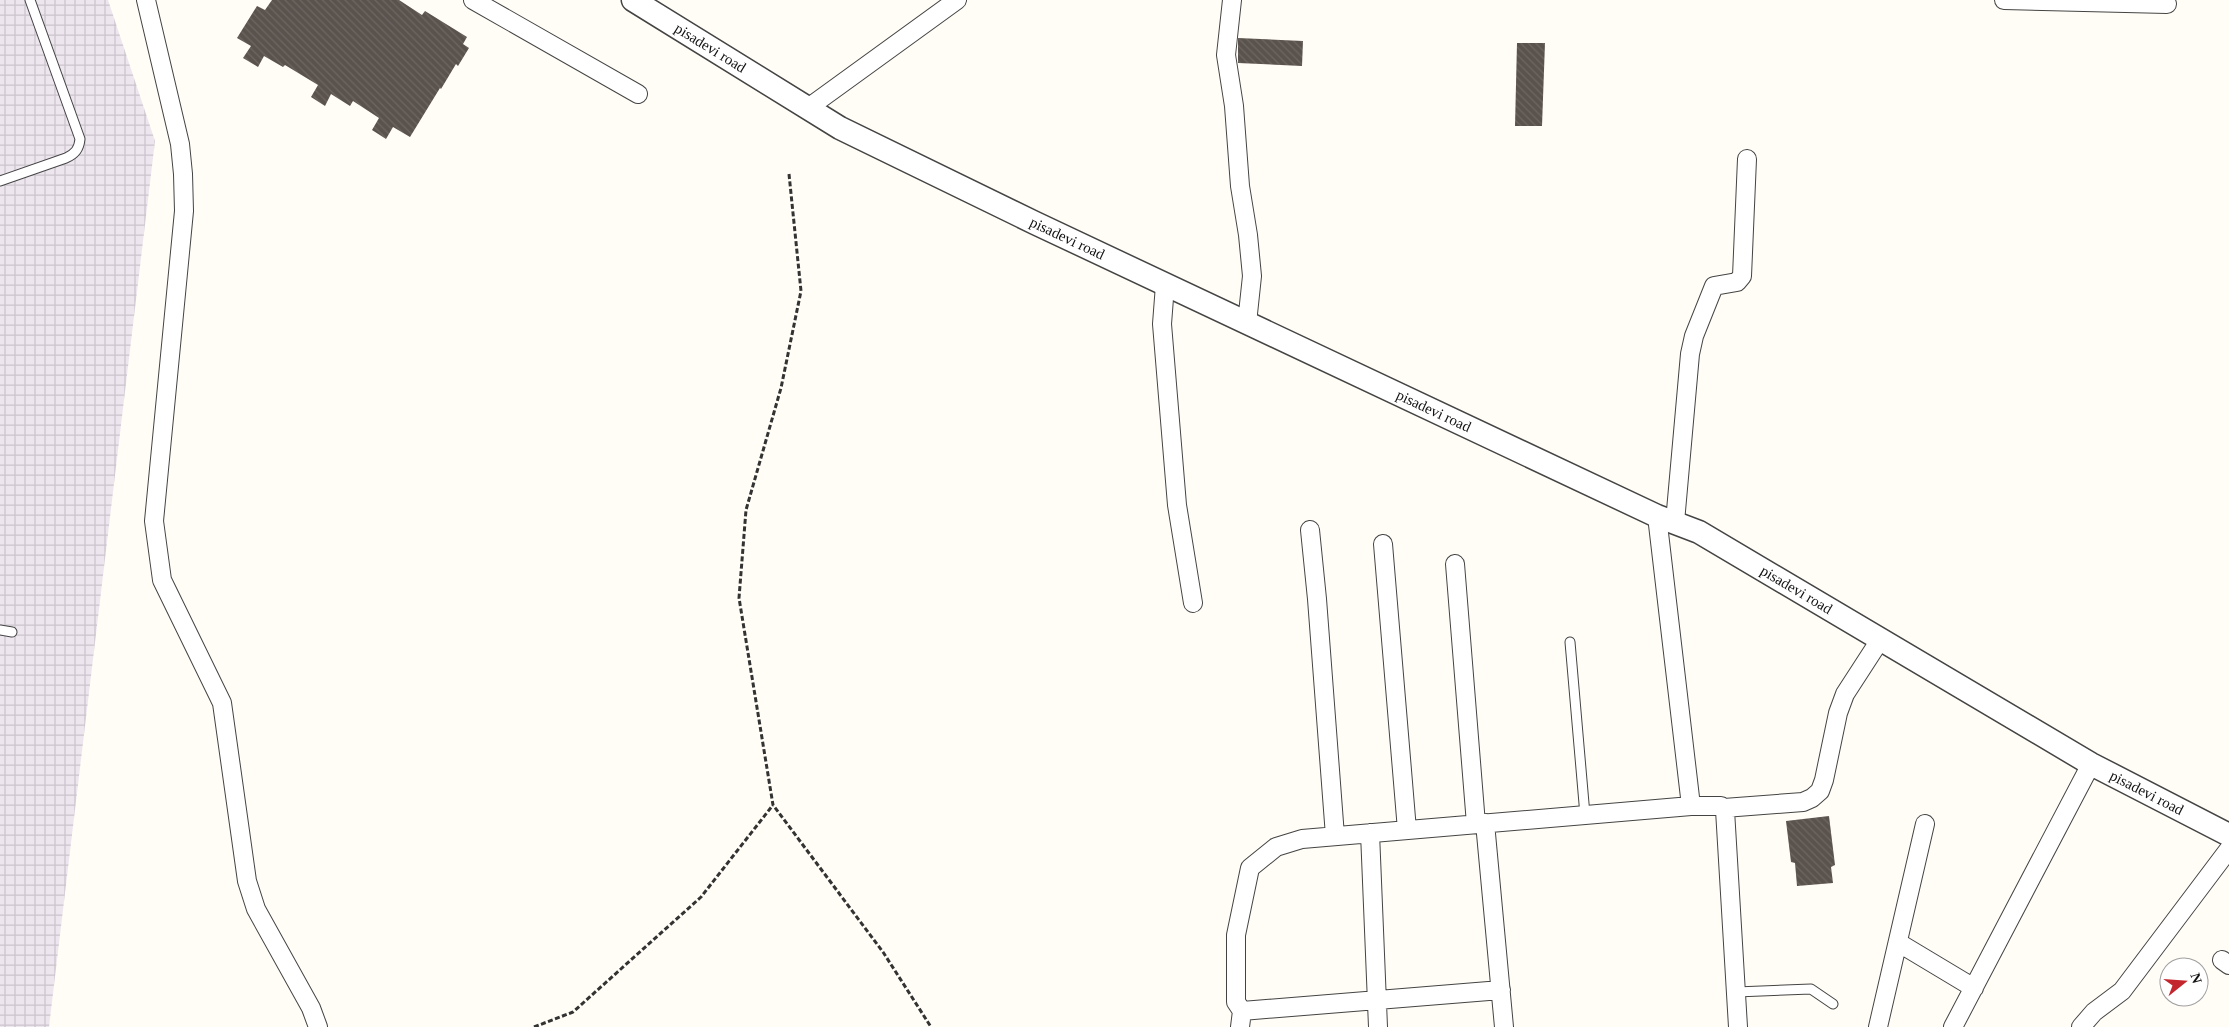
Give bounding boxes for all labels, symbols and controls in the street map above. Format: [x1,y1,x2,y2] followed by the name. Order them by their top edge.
[672,20,749,76] street label: pisadevi road
[1027,214,1108,263] street label: pisadevi road
[1394,386,1474,435] street label: pisadevi road
[1758,562,1836,617] street label: pisadevi road
[2107,767,2187,818] street label: pisadevi road
[2159,957,2209,1007] north arrow
[2187,971,2205,985] text: N

